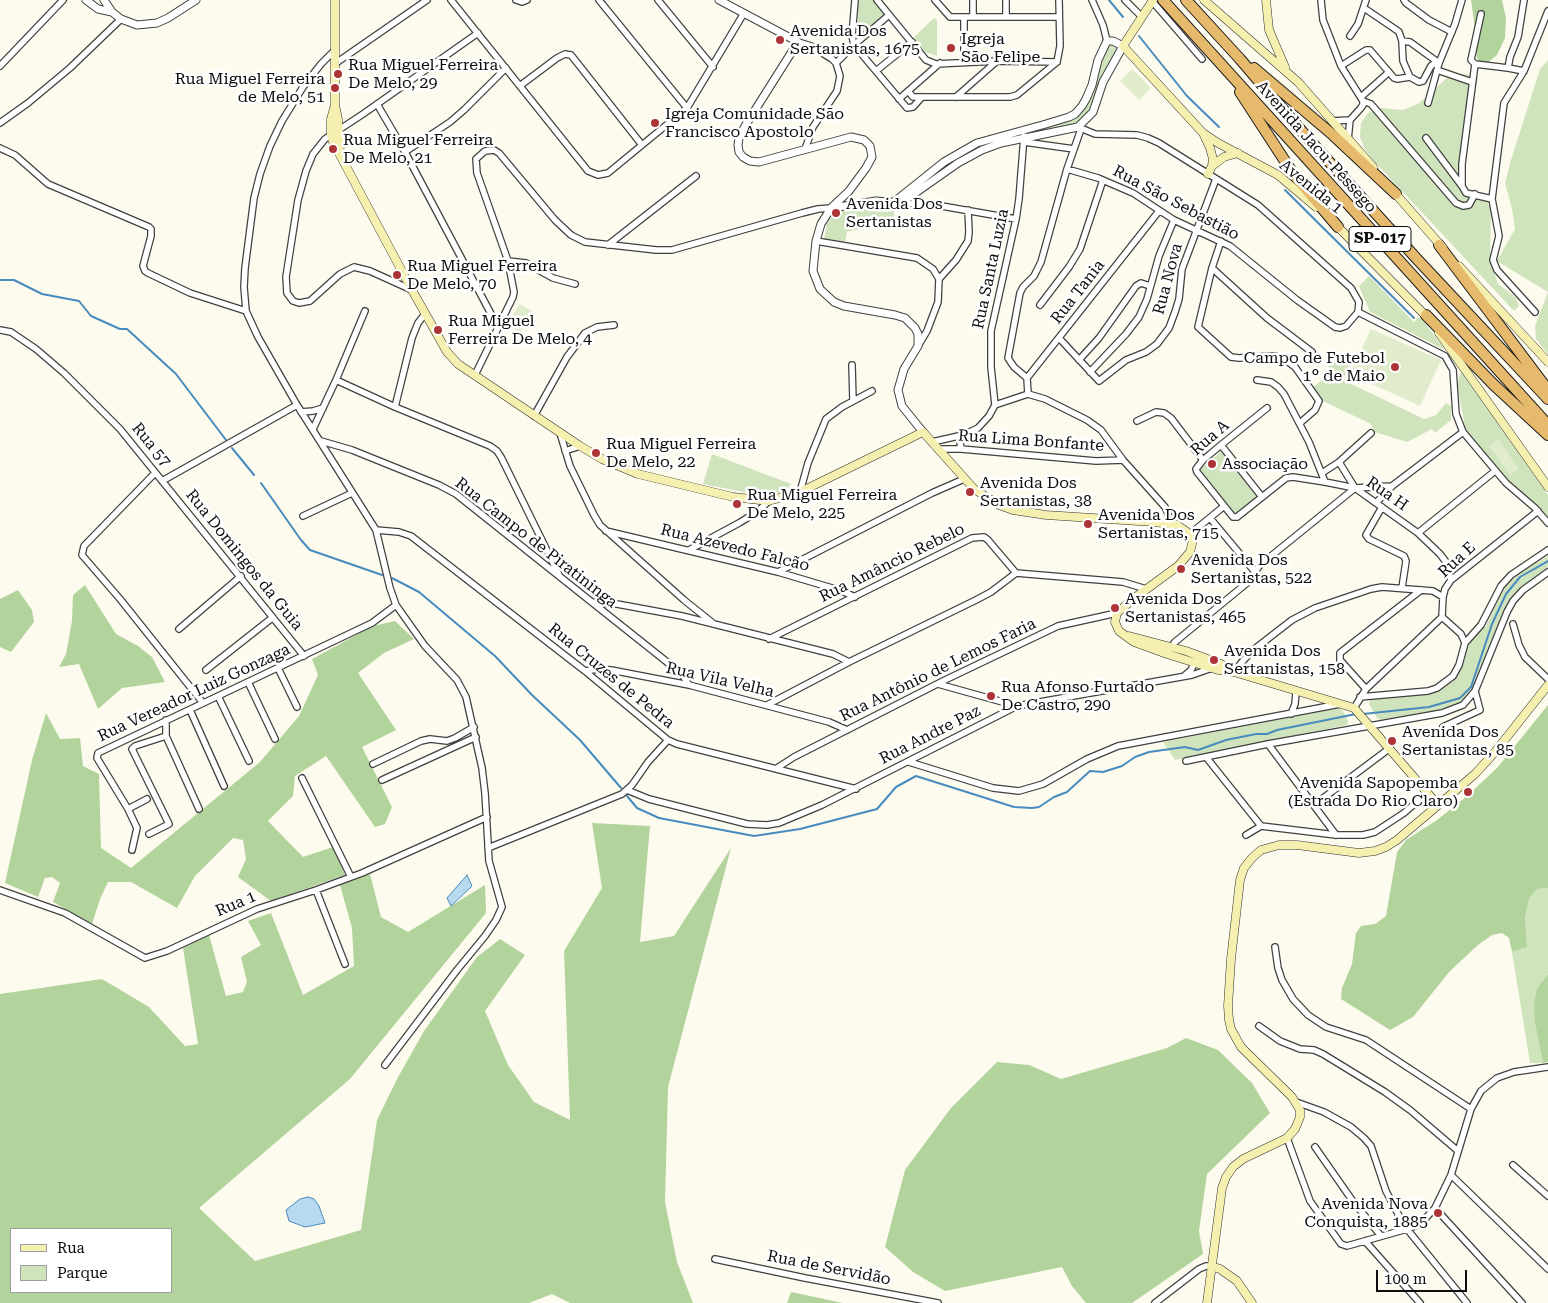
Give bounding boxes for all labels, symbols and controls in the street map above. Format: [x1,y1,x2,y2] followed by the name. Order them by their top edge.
[790,21,920,59] place label: Avenida Dos Sertanistas, 1675
[961,29,1040,67] place label: Igreja São Felipe
[774,34,786,46] marker: Avenida Dos Sertanistas, 1675
[945,42,957,54] marker: Igreja São Felipe
[348,55,498,93] place label: Rua Miguel Ferreira De Melo, 29
[332,68,344,80] marker: Rua Miguel Ferreira De Melo, 29
[175,69,325,107] place label: Rua Miguel Ferreira de Melo, 51
[1252,77,1380,217] street label: Avenida Jacu-Pêssego
[329,82,341,94] marker: Rua Miguel Ferreira de Melo, 51
[665,104,844,142] place label: Igreja Comunidade São Francisco Apostolo
[649,117,661,129] marker: Igreja Comunidade São Francisco Apostolo
[343,130,493,168] place label: Rua Miguel Ferreira De Melo, 21
[327,143,339,155] marker: Rua Miguel Ferreira De Melo, 21
[1276,156,1346,218] street label: Avenida 1
[1109,162,1243,244] street label: Rua São Sebastião
[846,194,943,232] place label: Avenida Dos Sertanistas
[830,207,842,219] marker: Avenida Dos Sertanistas
[969,207,1013,331] street label: Rua Santa Luzia
[1349,226,1411,252] road number: SP-017
[1149,241,1187,317] street label: Rua Nova
[407,256,557,294] place label: Rua Miguel Ferreira De Melo, 70
[1047,256,1109,328] street label: Rua Tania
[391,269,403,281] marker: Rua Miguel Ferreira De Melo, 70
[448,311,592,349] place label: Rua Miguel Ferreira De Melo, 4
[432,324,444,336] marker: Rua Miguel Ferreira De Melo, 4
[1244,348,1385,386] place label: Campo de Futebol 1° de Maio
[1389,361,1401,373] marker: Campo de Futebol 1° de Maio
[1187,416,1233,460] street label: Rua A
[127,419,175,471] street label: Rua 57
[957,426,1105,456] street label: Rua Lima Bonfante
[606,434,756,472] place label: Rua Miguel Ferreira De Melo, 22
[590,447,602,459] marker: Rua Miguel Ferreira De Melo, 22
[1222,454,1308,474] place label: Associação
[1206,458,1218,470] marker: Associação
[980,473,1092,511] place label: Avenida Dos Sertanistas, 38
[1362,473,1412,515] street label: Rua H
[451,474,621,612] street label: Rua Campo de Piratininga
[747,485,897,523] place label: Rua Miguel Ferreira De Melo, 225
[181,486,307,634] street label: Rua Domingos da Guia
[964,486,976,498] marker: Avenida Dos Sertanistas, 38
[731,498,743,510] marker: Rua Miguel Ferreira De Melo, 225
[1098,505,1219,543] place label: Avenida Dos Sertanistas, 715
[1082,518,1094,530] marker: Avenida Dos Sertanistas, 715
[816,519,968,607] street label: Rua Amâncio Rebelo
[659,520,811,576] street label: Rua Azevedo Falcão
[1434,538,1480,582] street label: Rua E
[1191,550,1312,588] place label: Avenida Dos Sertanistas, 522
[1175,563,1187,575] marker: Avenida Dos Sertanistas, 522
[1125,589,1246,627] place label: Avenida Dos Sertanistas, 465
[1109,602,1121,614] marker: Avenida Dos Sertanistas, 465
[837,614,1039,726] street label: Rua Antônio de Lemos Faria
[544,619,678,733] street label: Rua Cruzes de Pedra
[95,640,293,746] street label: Rua Vereador Luiz Gonzaga
[1224,641,1345,679] place label: Avenida Dos Sertanistas, 158
[1208,654,1220,666] marker: Avenida Dos Sertanistas, 158
[664,658,776,702] street label: Rua Vila Velha
[1001,677,1154,715] place label: Rua Afonso Furtado De Castro, 290
[985,690,997,702] marker: Rua Afonso Furtado De Castro, 290
[876,701,984,769] street label: Rua Andre Paz
[1402,722,1514,760] place label: Avenida Dos Sertanistas, 85
[1386,735,1398,747] marker: Avenida Dos Sertanistas, 85
[1288,773,1458,811] place label: Avenida Sapopemba (Estrada Do Rio Claro)
[1462,786,1474,798] marker: Avenida Sapopemba (Estrada Do Rio Claro)
[213,887,259,921] street label: Rua 1
[1304,1194,1428,1232] place label: Avenida Nova Conquista, 1885
[1432,1207,1444,1219] marker: Avenida Nova Conquista, 1885
[10,1228,172,1293] legend
[57,1239,85,1257] text: Rua
[766,1247,892,1289] street label: Rua de Servidão
[1378,1260,1469,1292] scale bar
[57,1264,108,1282] text: Parque
[1384,1270,1427,1288] text: 100 m

